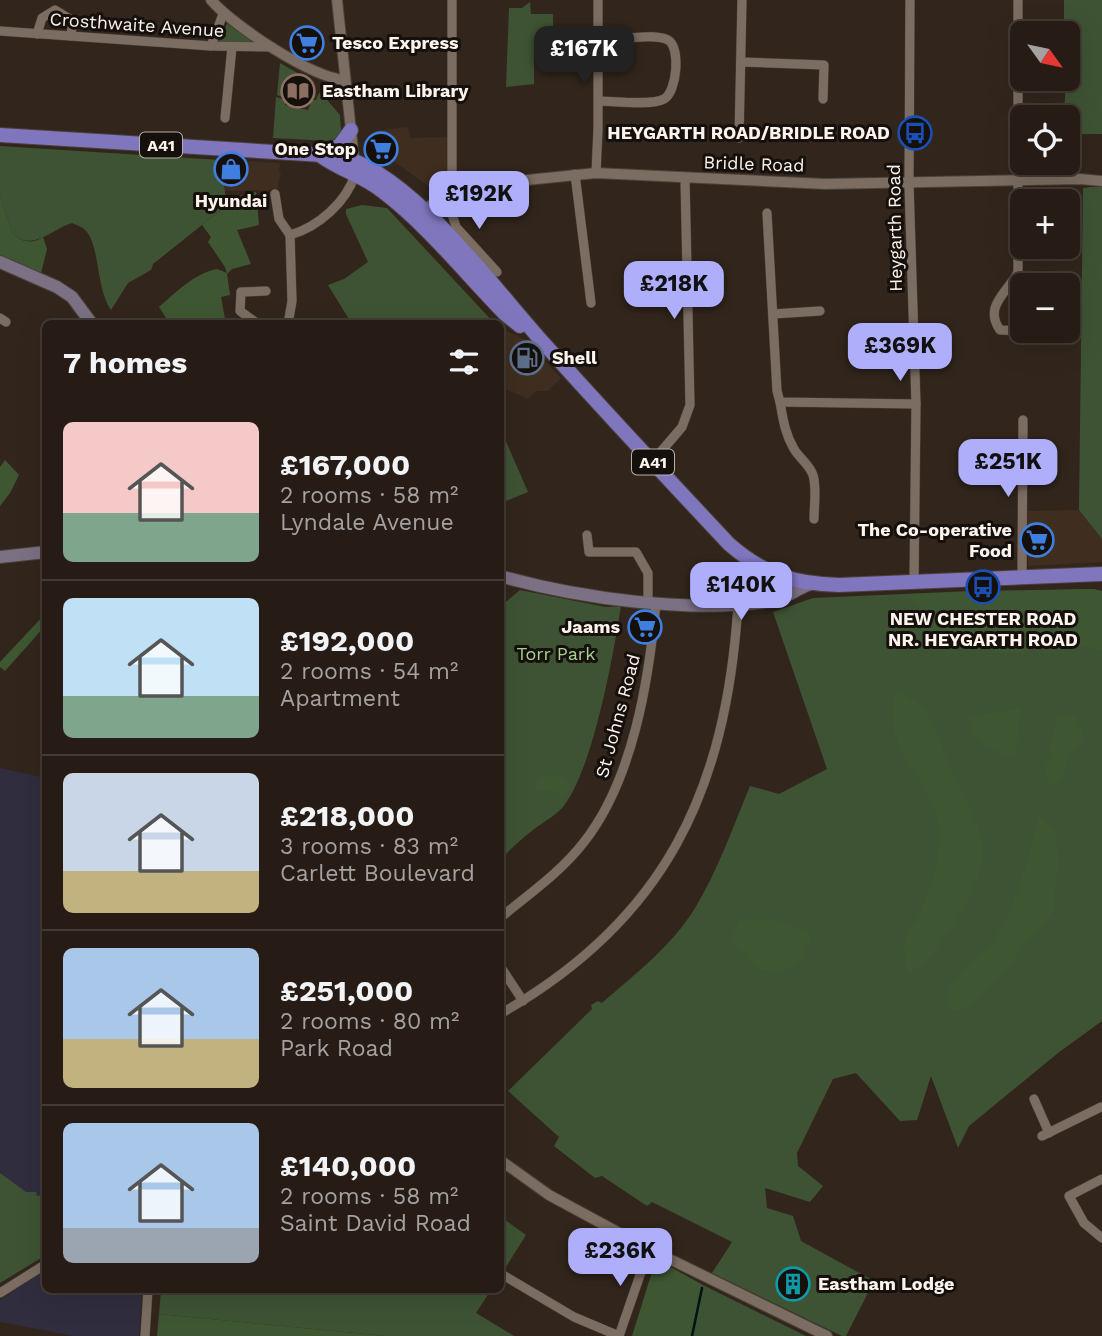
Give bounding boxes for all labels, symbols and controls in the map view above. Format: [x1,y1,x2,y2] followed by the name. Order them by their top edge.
[49,8,225,41] street label: Crosthwaite Avenue
[1010,21,1080,91] north arrow
[1010,21,1080,343] map controls
[288,24,326,62] supermarket icon: Tesco Express
[535,27,633,86] pin: £167K
[332,32,459,53] place label: Tesco Express
[550,35,618,62] text: £167K
[279,72,317,110] library icon: Eastham Library
[322,80,469,101] place label: Eastham Library
[1010,105,1080,175] button: locate
[896,114,934,152] bus stop icon: HEYGARTH ROAD/BRIDLE ROAD
[607,122,890,143] place label: HEYGARTH ROAD/BRIDLE ROAD
[362,130,400,168] supermarket icon: One Stop
[140,132,182,158] road number: A41
[274,138,356,159] place label: One Stop
[212,150,250,188] shop icon: Hyundai
[703,151,805,176] street label: Bridle Road
[883,164,906,292] street label: Heygarth Road
[430,172,528,231] pin: £192K
[445,180,513,207] text: £192K
[1010,189,1080,259] button: +
[195,190,267,211] place label: Hyundai
[625,262,723,321] pin: £218K
[640,270,708,297] text: £218K
[1010,273,1080,343] button: −
[851,324,949,383] pin: £369K
[864,332,936,359] text: £369K
[508,339,546,377] fuel station icon: Shell
[445,343,483,381] icon: filters
[63,345,187,380] text: 7 homes
[552,347,597,368] place label: Shell
[959,440,1057,499] pin: £251K
[280,447,410,482] text: £167,000
[974,448,1042,475] text: £251K
[632,449,674,475] road number: A41
[119,450,203,534] icon: home
[280,482,459,509] text: 2 rooms · 58 m²
[280,509,454,536] text: Lyndale Avenue
[857,519,1012,561] place label: The Co-operative Food
[1018,521,1056,559] supermarket icon: The Co-operative Food
[692,562,790,622] pin: £140K
[964,568,1002,606] bus stop icon: NEW CHESTER ROAD NR. HEYGARTH ROAD
[706,571,776,598] text: £140K
[626,608,664,646] supermarket icon: Jaams
[888,608,1078,650] place label: NEW CHESTER ROAD NR. HEYGARTH ROAD
[561,616,620,637] place label: Jaams
[280,623,414,658] text: £192,000
[119,626,203,710] icon: home
[517,643,595,664] park label: Torr Park
[591,652,644,780] street label: St Johns Road
[280,658,458,685] text: 2 rooms · 54 m²
[280,685,400,712] text: Apartment
[280,798,415,833] text: £218,000
[119,801,203,885] icon: home
[280,833,458,860] text: 3 rooms · 83 m²
[280,860,475,887] text: Carlett Boulevard
[280,973,413,1008] text: £251,000
[119,976,203,1060] icon: home
[280,1008,459,1035] text: 2 rooms · 80 m²
[280,1035,393,1062] text: Park Road
[280,1148,416,1183] text: £140,000
[119,1151,203,1235] icon: home
[280,1183,459,1210] text: 2 rooms · 58 m²
[280,1210,471,1237] text: Saint David Road
[571,1228,669,1288] pin: £236K
[584,1237,656,1264] text: £236K
[774,1265,812,1303] building icon: Eastham Lodge
[818,1273,954,1294] place label: Eastham Lodge

